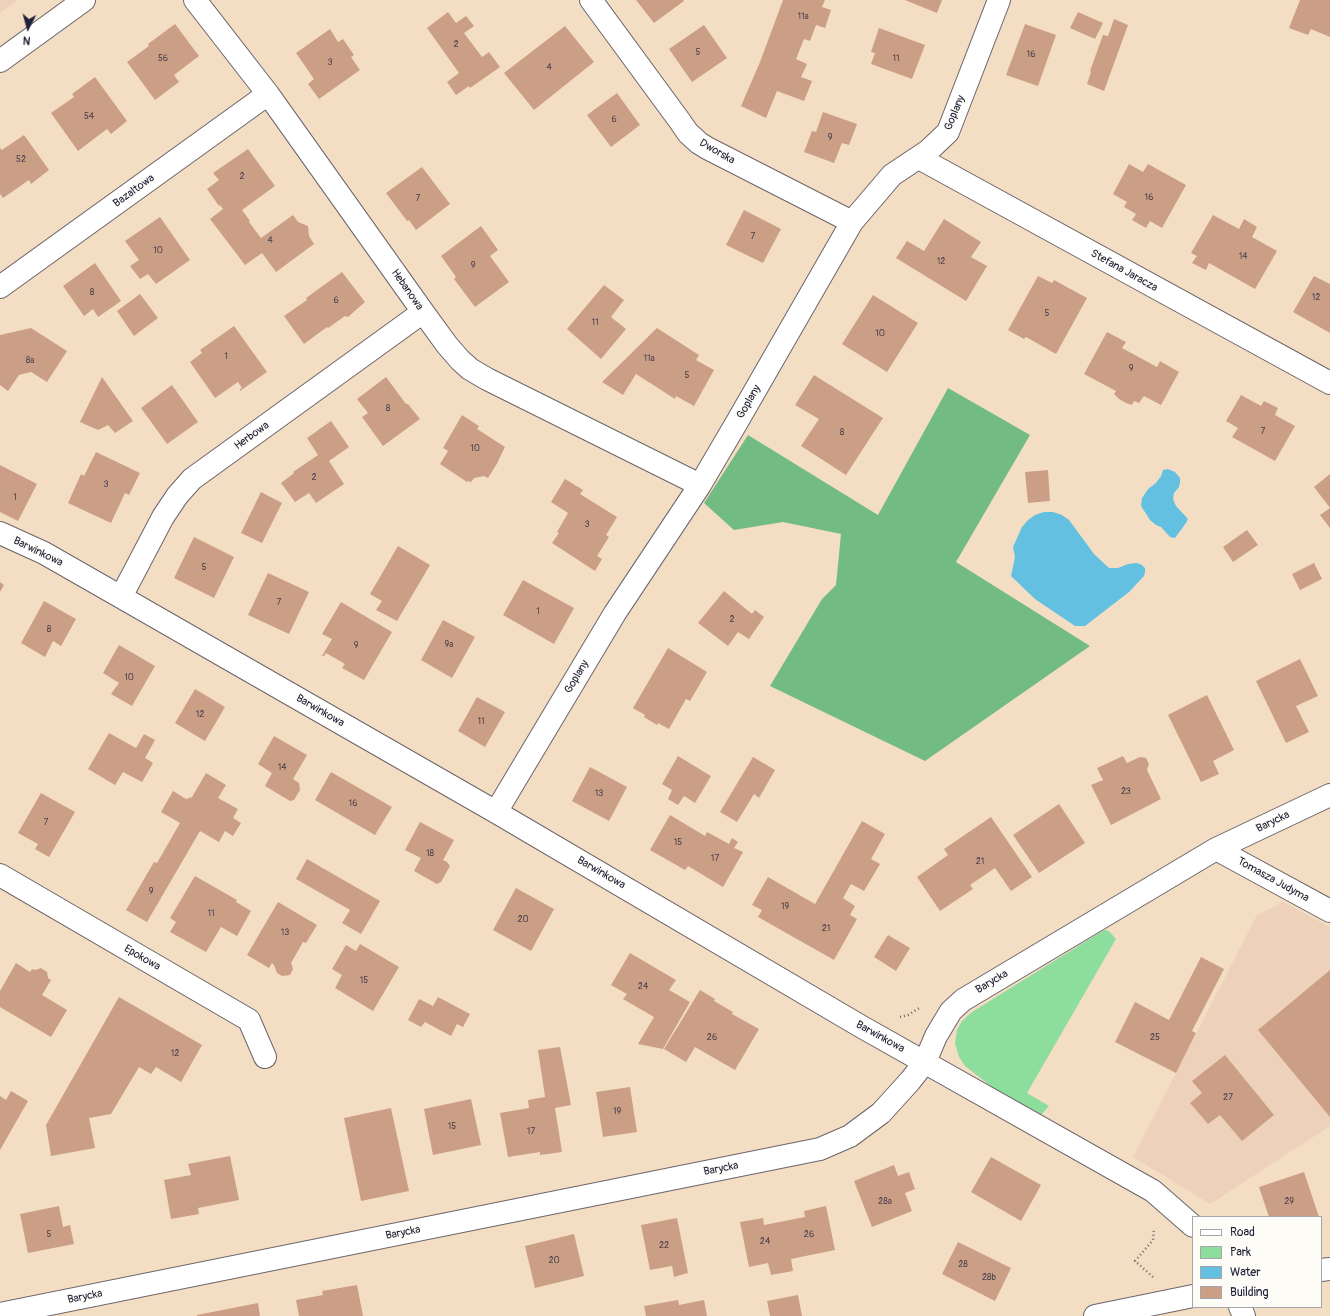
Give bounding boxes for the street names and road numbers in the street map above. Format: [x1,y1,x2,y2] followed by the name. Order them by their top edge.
[942,94,968,132] street label: Goplany
[697,137,737,167] street label: Dworska
[111,172,157,210] street label: Bazaltowa
[1088,247,1160,295] street label: Stefana Jaracza
[388,267,426,313] street label: Hebanowa
[734,383,764,421] street label: Goplany
[232,419,272,453] street label: Herbowa
[11,534,65,570] street label: Barwinkowa
[562,658,592,696] street label: Goplany
[293,692,347,730] street label: Barwinkowa
[1254,808,1292,836] street label: Barycka
[574,854,628,892] street label: Barwinkowa
[1235,855,1311,905] street label: Tomasza Judyma
[121,942,163,974] street label: Epokowa
[973,967,1011,997] street label: Barycka
[853,1018,907,1056] street label: Barwinkowa
[702,1159,740,1179] street label: Barycka
[384,1223,422,1243] street label: Barycka
[66,1287,104,1307] street label: Barycka

